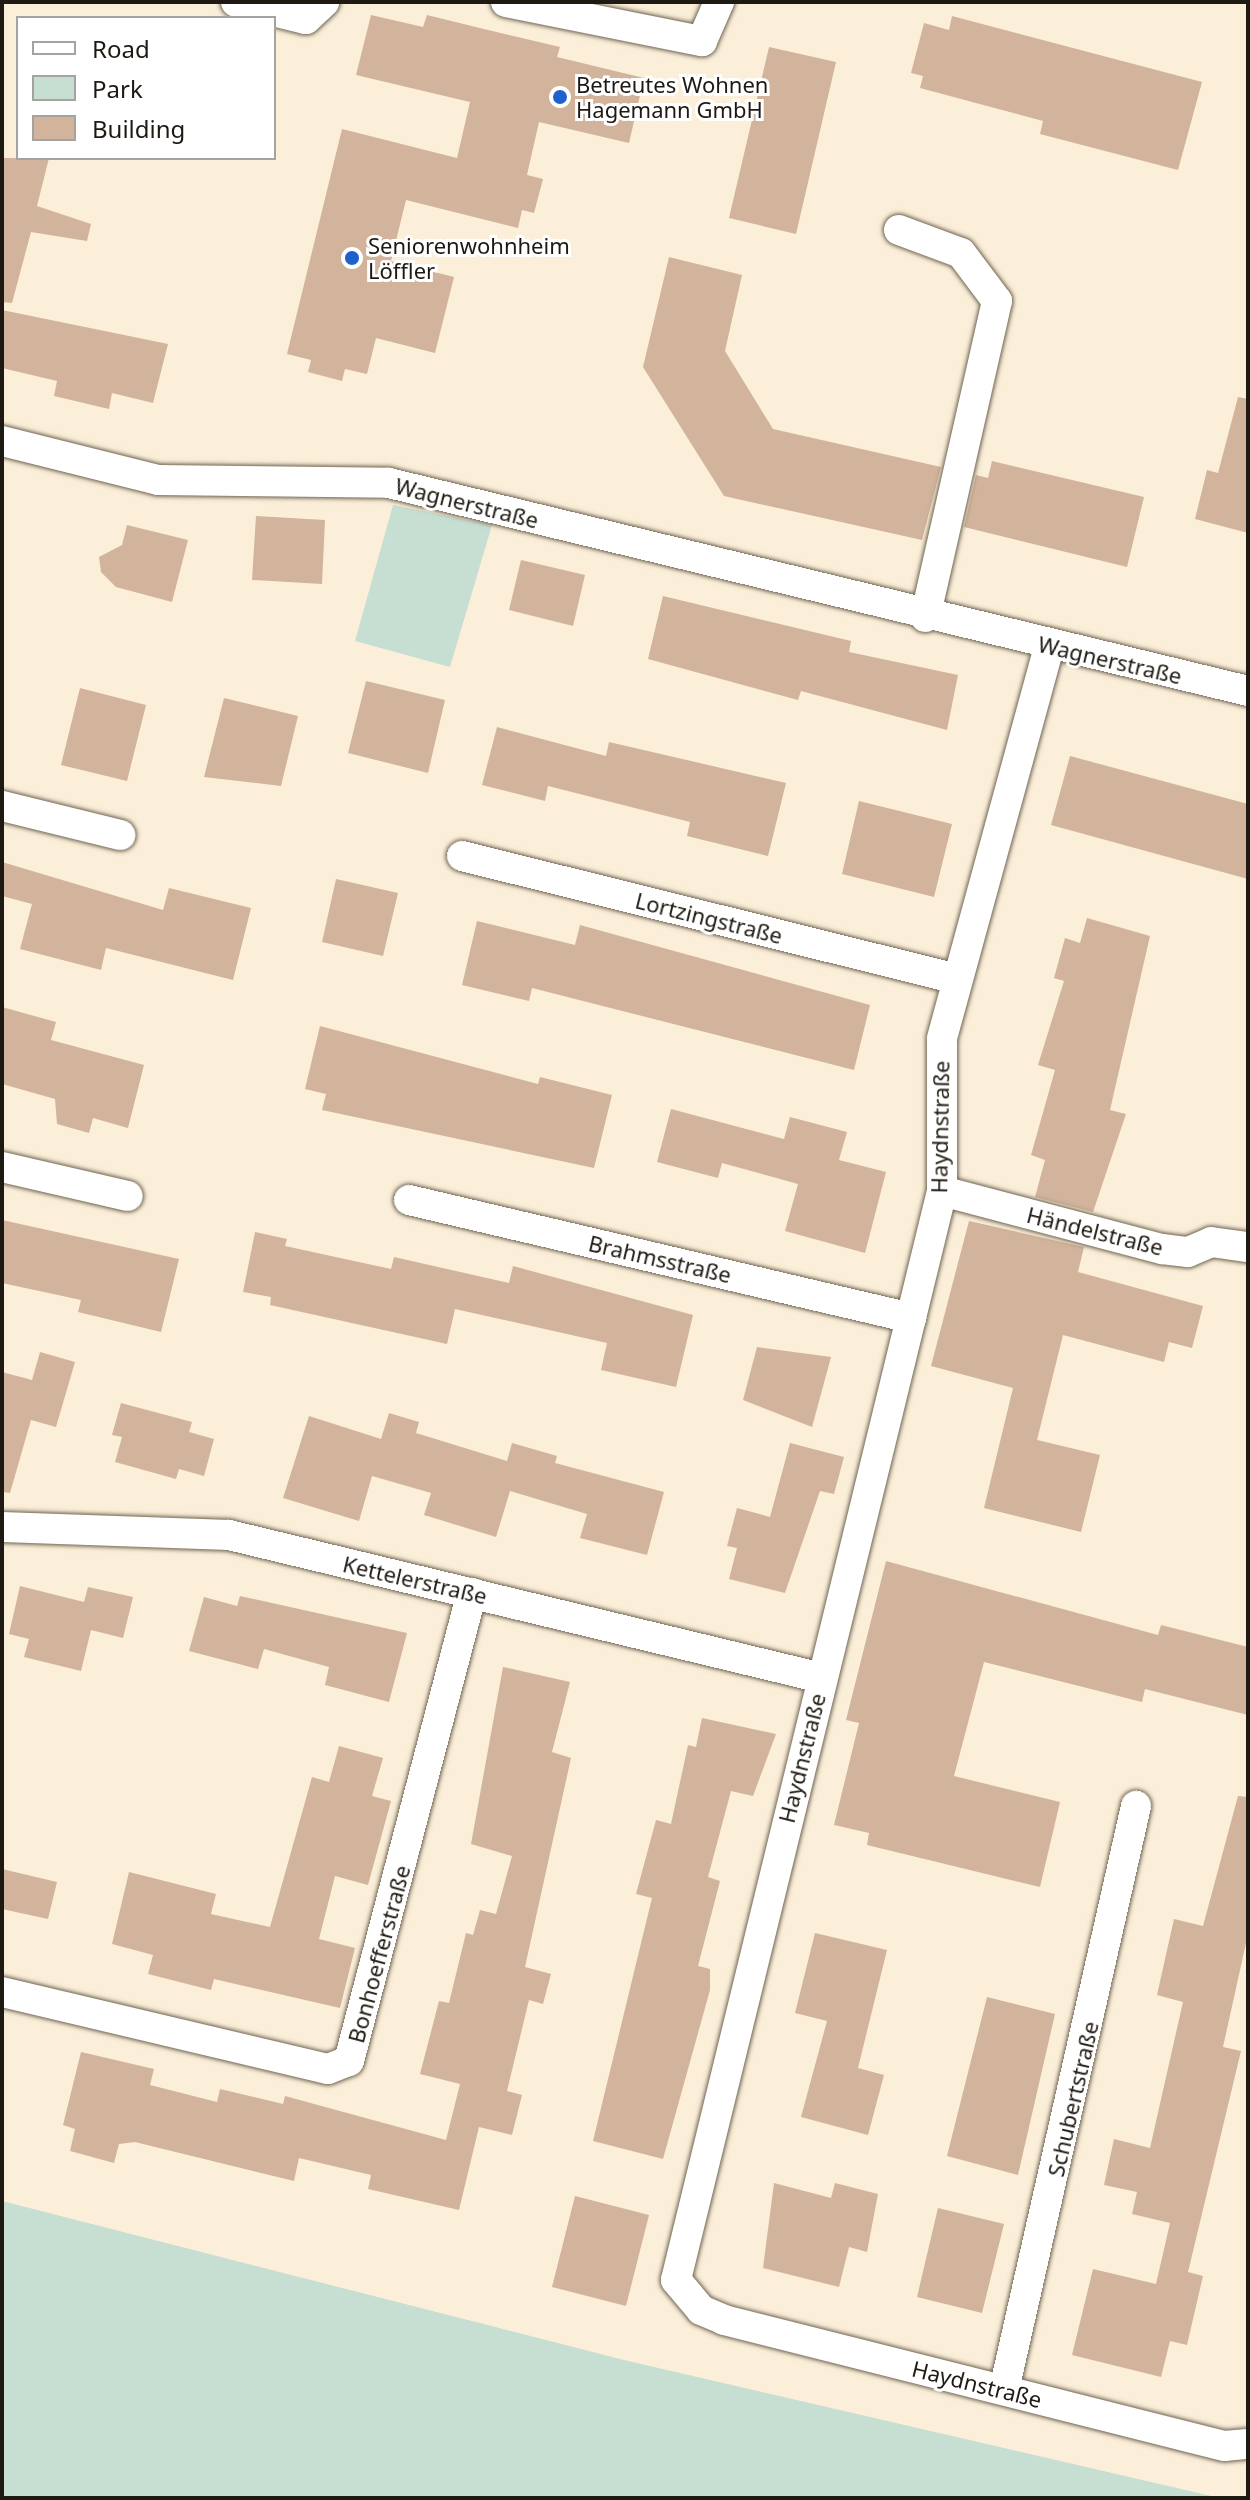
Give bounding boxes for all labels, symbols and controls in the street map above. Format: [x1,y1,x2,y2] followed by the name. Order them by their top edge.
[16,16,276,160] legend
[92,32,150,65] text: Road
[576,71,768,122] place label: Betreutes Wohnen Hagemann GmbH
[92,72,143,105] text: Park
[551,88,569,106] marker: Betreutes Wohnen Hagemann GmbH
[92,112,185,145] text: Building
[368,232,570,284] place label: Seniorenwohnheim Löffler
[343,249,361,267] marker: Seniorenwohnheim Löffler
[393,472,541,534] street label: Wagnerstraße
[1036,631,1184,689] street label: Wagnerstraße
[633,887,785,949] street label: Lortzingstraße
[926,1060,954,1194] street label: Haydnstraße
[1024,1201,1166,1261] street label: Händelstraße
[586,1230,734,1288] street label: Brahmsstraße
[340,1551,490,1609] street label: Kettelerstraße
[773,1690,831,1826] street label: Haydnstraße
[343,1862,415,2046] street label: Bonhoefferstraße
[1042,2019,1104,2179] street label: Schubertstraße
[909,2355,1045,2413] street label: Haydnstraße

